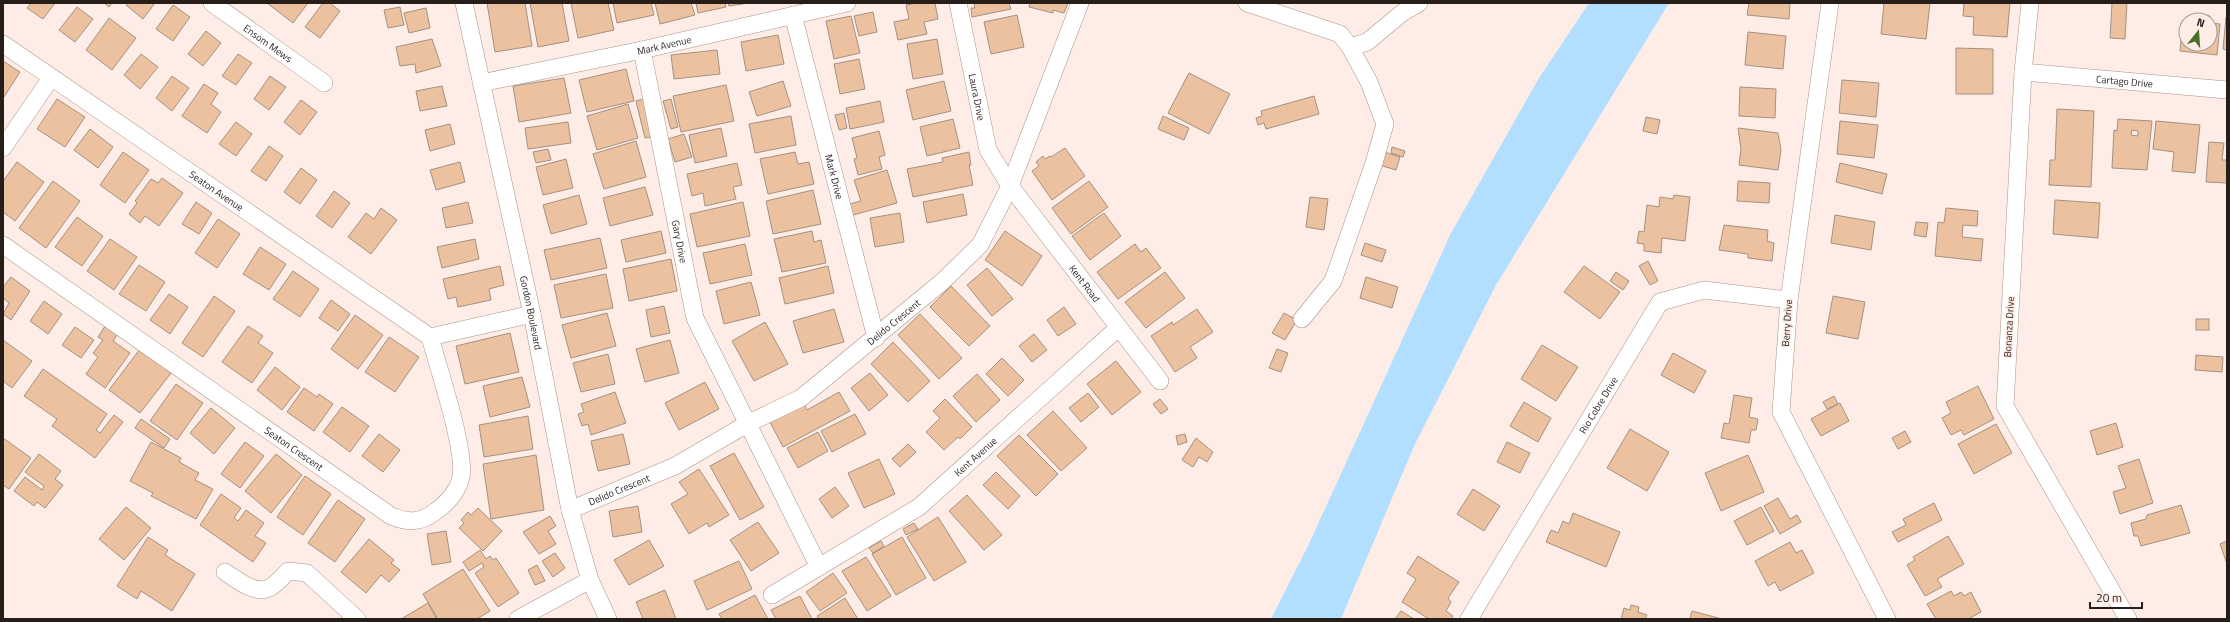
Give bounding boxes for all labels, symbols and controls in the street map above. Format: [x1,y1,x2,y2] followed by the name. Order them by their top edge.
[2178,12,2218,52] north arrow
[2195,14,2207,31] text: N
[241,20,296,66] street label: Ensom Mews
[636,31,693,58] street label: Mark Avenue
[2096,71,2154,91] street label: Cartago Drive
[965,72,989,122] street label: Laura Drive
[822,153,848,201] street label: Mark Drive
[186,166,247,215] street label: Seaton Avenue
[668,218,691,264] street label: Gary Drive
[1066,262,1104,305] street label: Kent Road
[516,274,546,351] street label: Gordon Boulevard
[863,295,924,348] street label: Delido Crescent
[2000,296,2018,358] street label: Bonanza Drive
[1778,299,1796,347] street label: Berry Drive
[1575,373,1621,436] street label: Rio Cobre Drive
[262,422,327,474] street label: Seaton Crescent
[951,433,1000,480] street label: Kent Avenue
[586,470,652,509] street label: Delido Crescent
[2090,584,2142,610] scale bar
[2096,588,2122,607] text: 20 m

